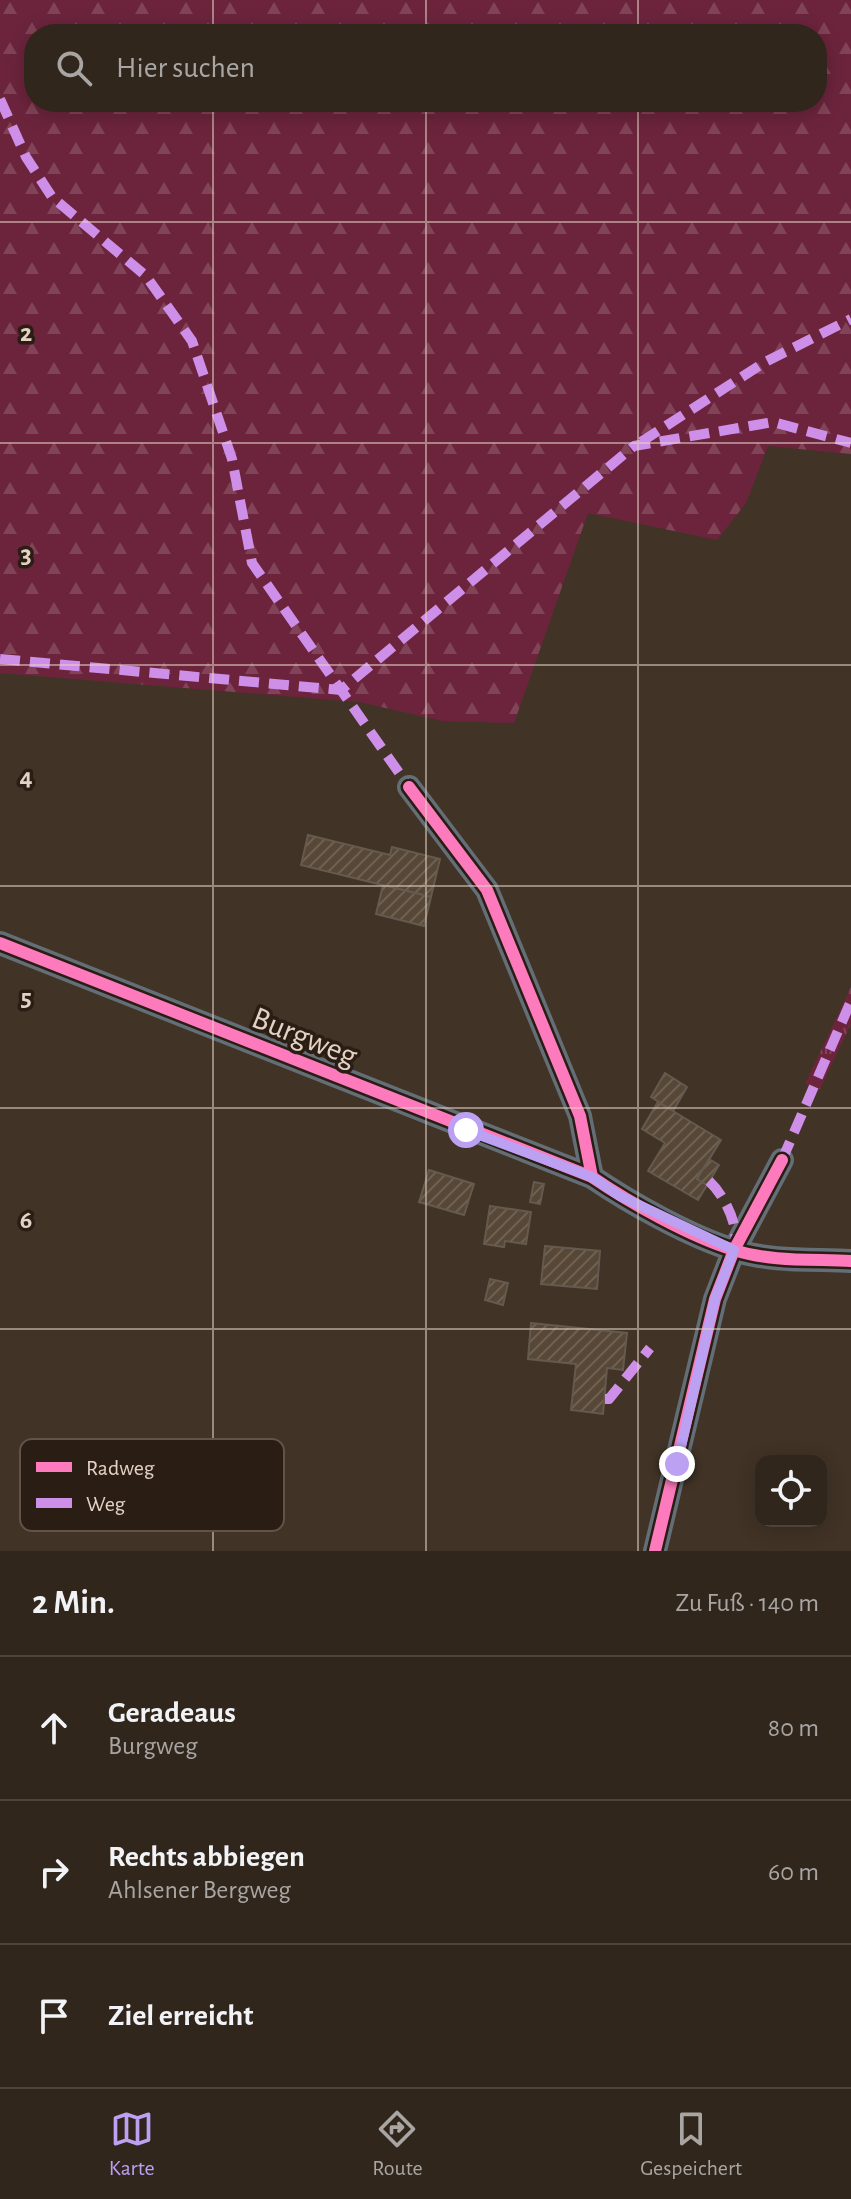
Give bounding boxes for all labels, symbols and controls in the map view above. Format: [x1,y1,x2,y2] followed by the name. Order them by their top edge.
[24,24,827,112] search box
[52,46,96,90] icon: search
[116,53,255,83] text: Hier suchen
[20,320,32,346] text: 2
[20,542,32,568] text: 3
[19,764,33,790] text: 4
[20,985,32,1011] text: 5
[248,1001,362,1073] street label: Burgweg
[448,1112,484,1148] route start
[20,1207,32,1233] text: 6
[20,1439,284,1531] legend
[659,1446,695,1482] route end
[755,1455,827,1527] map controls
[755,1455,827,1527] button: locate
[86,1457,155,1479] text: Radweg
[86,1493,126,1515] text: Weg
[32,1586,115,1620] text: 2 Min.
[676,1590,819,1616] text: Zu Fuß · 140 m
[108,1698,236,1728] text: Geradeaus
[32,1706,76,1750] icon: ahead
[768,1715,819,1741] text: 80 m
[108,1733,198,1759] text: Burgweg
[108,1842,305,1872] text: Rechts abbiegen
[32,1850,76,1894] icon: right
[768,1859,819,1885] text: 60 m
[108,1877,291,1903] text: Ahlsener Bergweg
[32,1994,76,2038] icon: arrive
[108,2001,253,2031] text: Ziel erreicht
[109,2107,155,2181] tab: Karte
[372,2107,423,2181] tab: Route
[640,2107,742,2181] tab: Gespeichert

